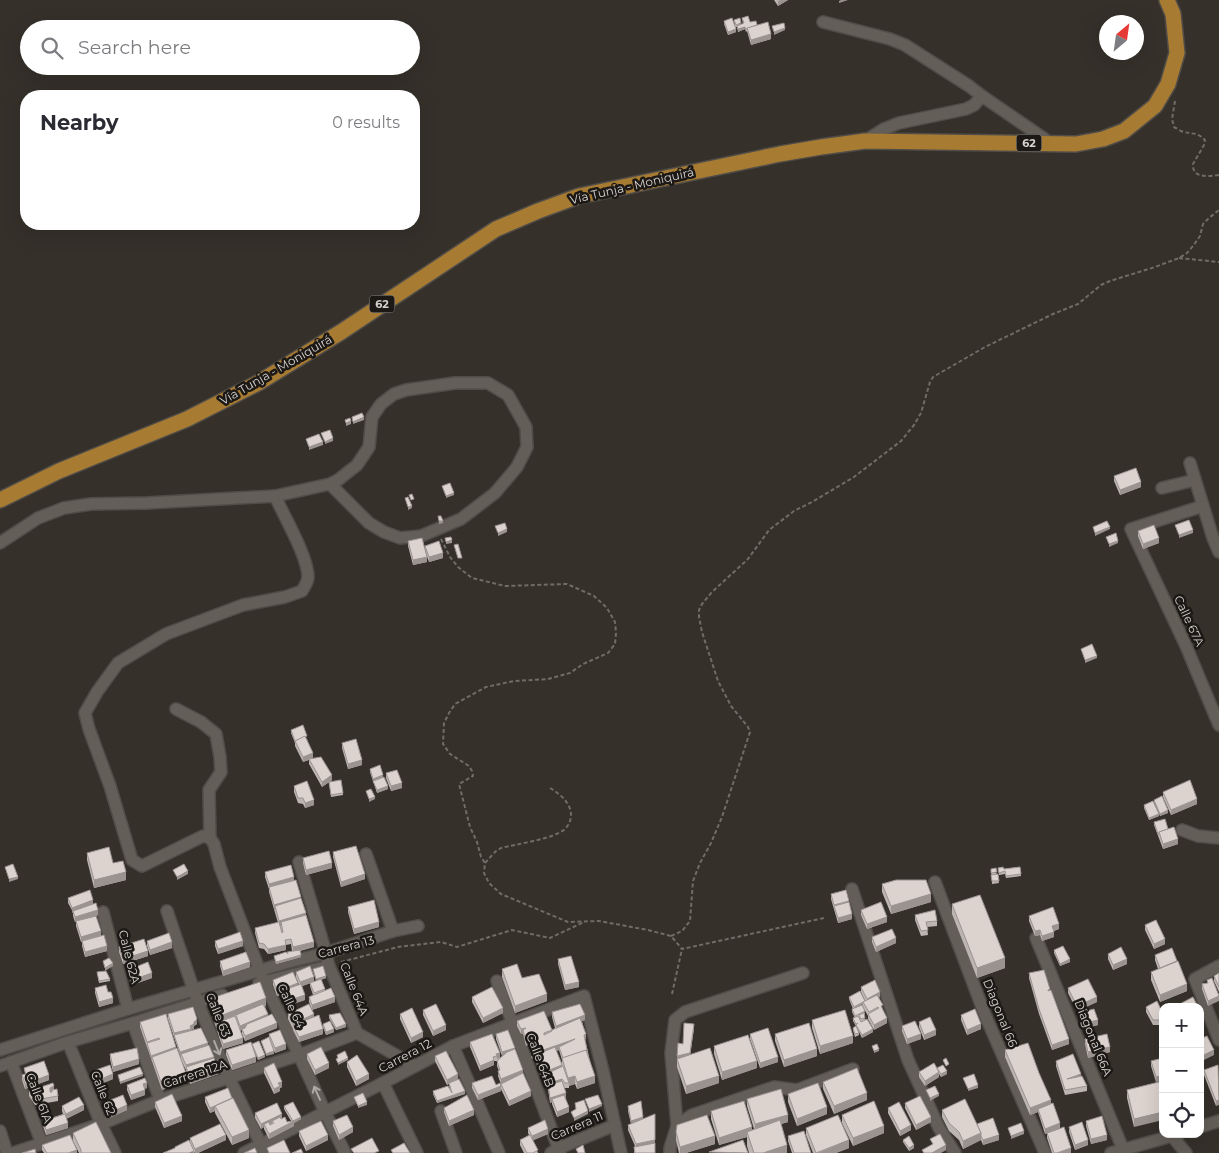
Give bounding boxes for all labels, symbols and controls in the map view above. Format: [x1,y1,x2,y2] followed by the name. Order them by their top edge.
[1099,15,1144,60] north arrow
[20,20,420,75] search box
[38,34,66,62] icon: search
[78,36,191,59] text: Search here
[40,110,119,135] text: Nearby
[332,113,400,132] text: 0 results
[1016,134,1042,152] road number: 62
[568,164,695,207] street label: Vía Tunja - Moniquirá
[370,296,394,312] road number: 62
[217,331,334,408] street label: Vía Tunja - Moniquirá
[1171,593,1208,649] street label: Calle 67A
[116,928,144,986] street label: Calle 62A
[316,932,376,961] street label: Carrera 13
[337,960,372,1018] street label: Calle 64A
[980,977,1021,1049] street label: Diagonal 66
[274,981,309,1031] street label: Calle 64
[203,990,234,1039] street label: Calle 63
[1071,998,1116,1078] street label: Diagonal 66A
[1159,1003,1204,1138] map controls
[1159,1003,1204,1048] button: +
[523,1031,558,1089] street label: Calle 64B
[376,1035,434,1076] street label: Carrera 12
[212,1040,222,1055] one-way arrow
[1159,1048,1204,1093] button: −
[161,1056,229,1091] street label: Carrera 12A
[88,1068,119,1117] street label: Calle 62
[23,1071,56,1125] street label: Calle 61A
[311,1086,321,1101] one-way arrow
[1159,1093,1204,1138] button: locate
[548,1108,605,1143] street label: Carrera 11

